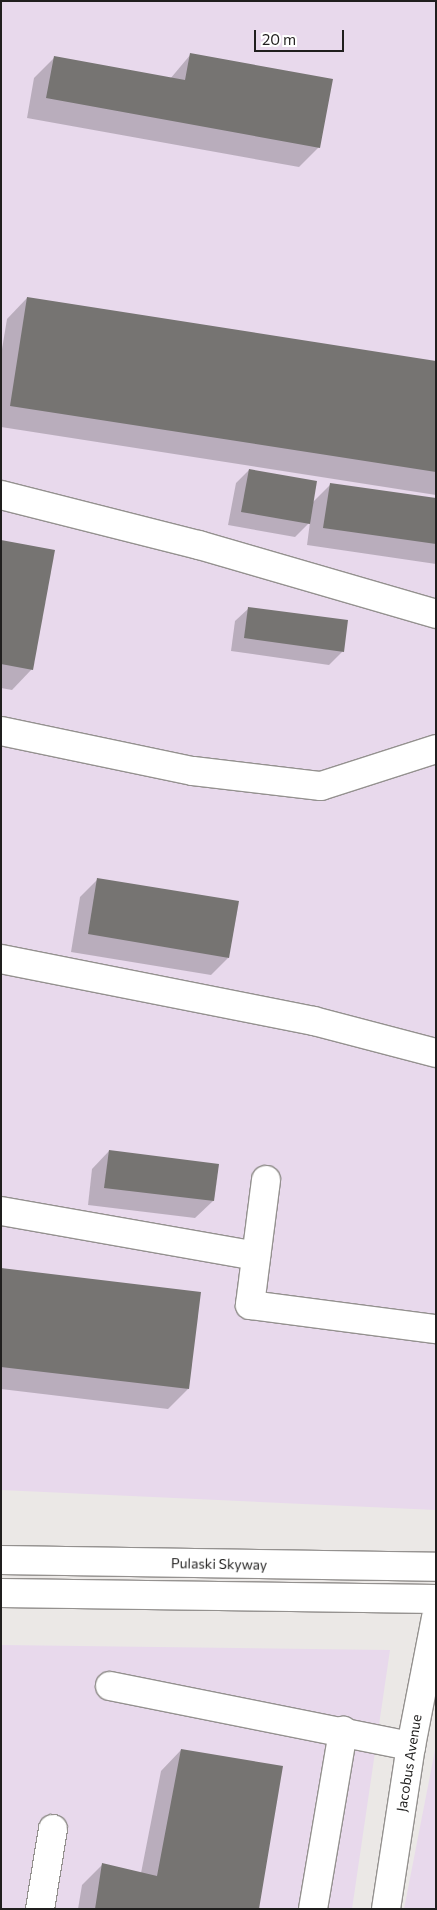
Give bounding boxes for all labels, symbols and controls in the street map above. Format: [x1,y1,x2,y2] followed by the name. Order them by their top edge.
[257,20,347,52] scale bar
[262,30,296,48] text: 20 m
[171,1555,267,1573] street label: Pulaski Skyway
[393,1713,425,1813] street label: Jacobus Avenue

